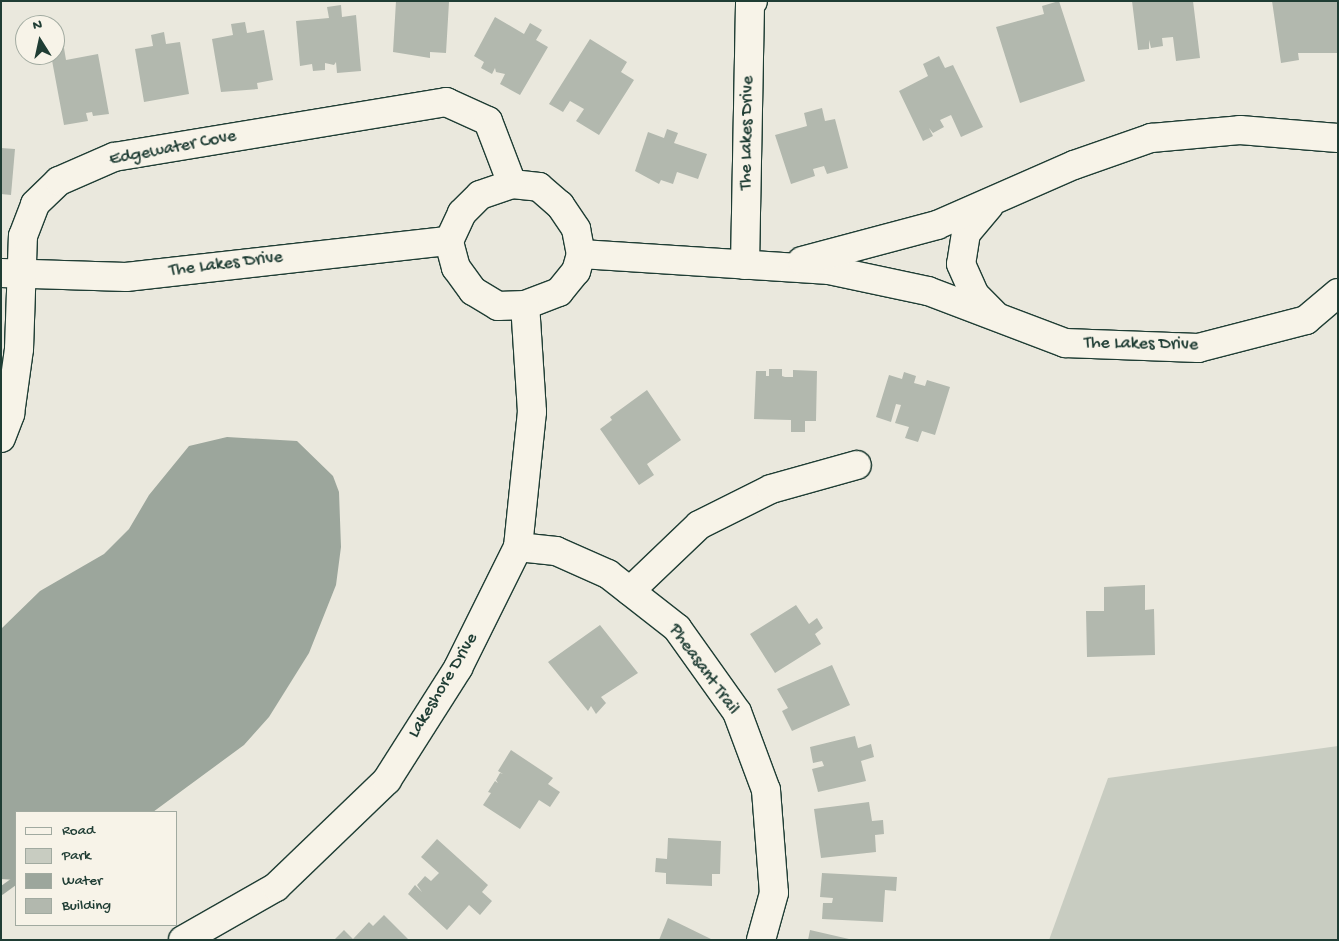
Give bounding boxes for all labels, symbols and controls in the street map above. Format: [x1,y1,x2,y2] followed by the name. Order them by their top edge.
[15,15,65,65] north arrow
[31,17,43,35] text: N
[736,76,760,190] street label: The Lakes Drive
[108,126,238,172] street label: Edgewater Cove
[168,247,284,283] street label: The Lakes Drive
[1084,333,1198,357] street label: The Lakes Drive
[663,620,743,720] street label: Pheasant Trail
[404,630,484,742] street label: Lakeshore Drive
[15,811,178,926] legend
[62,822,95,840] text: Road
[62,847,91,865] text: Park
[62,872,102,890] text: Water
[62,897,111,915] text: Building

